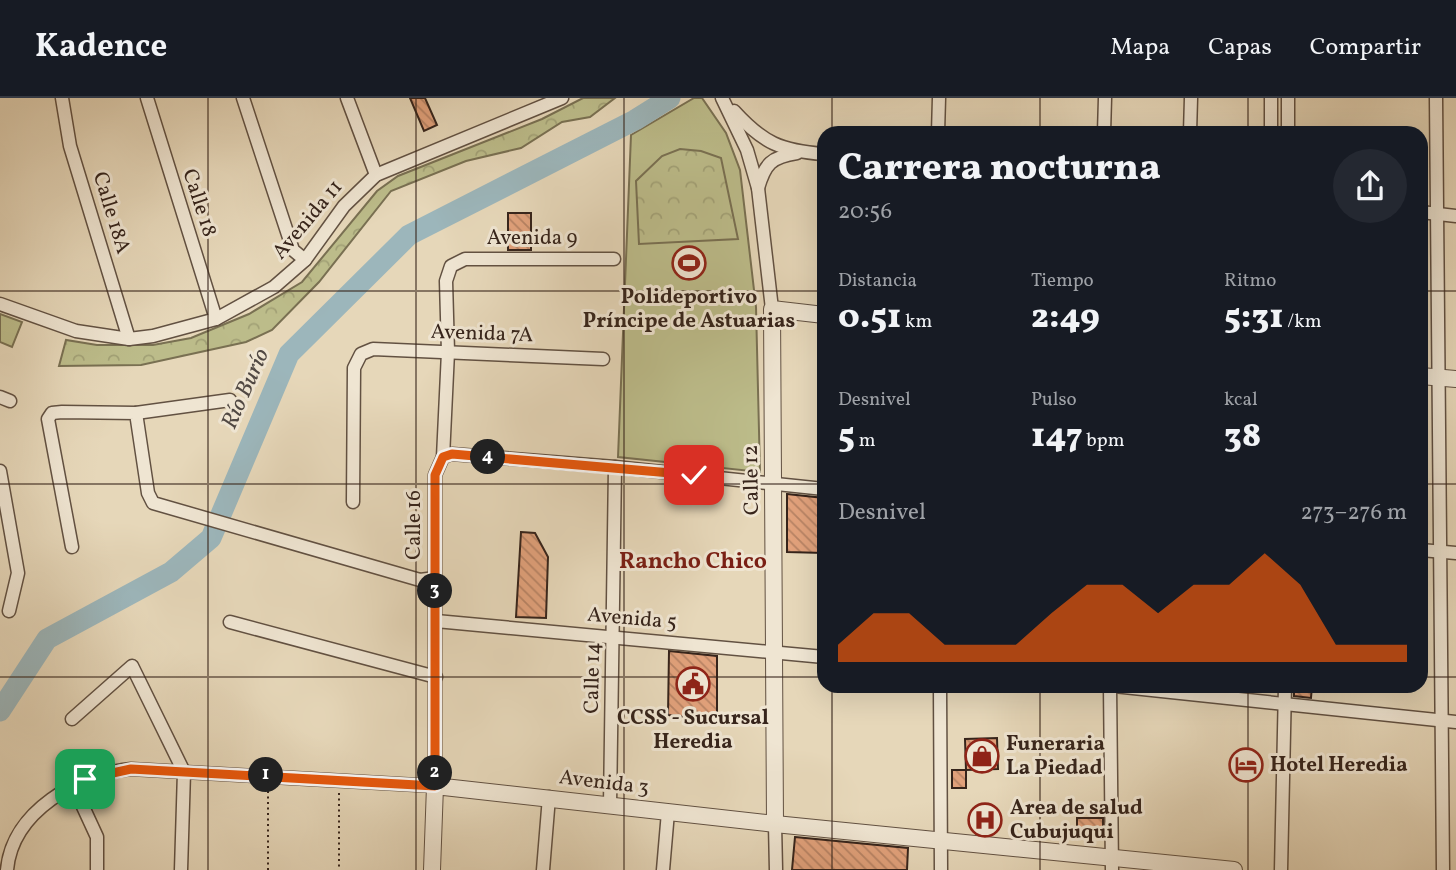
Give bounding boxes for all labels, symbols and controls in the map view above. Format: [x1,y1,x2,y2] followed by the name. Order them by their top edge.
[35,25,167,71] text: Kadence
[1110,31,1170,65] text: Mapa
[1208,31,1272,65] text: Capas
[1310,31,1421,65] text: Compartir
[838,143,1161,196] text: Carrera nocturna
[1333,149,1407,223] button: share
[174,165,224,241] street label: Calle 18
[85,168,137,258] street label: Calle 18A
[266,174,350,266] street label: Avenida 11
[838,196,892,228] text: 20:56
[487,224,577,253] street label: Avenida 9
[670,244,708,282] sports icon: Polideportivo Príncipe de Astuarias
[838,268,917,294] text: Distancia
[1031,268,1094,294] text: Tiempo
[1224,268,1276,294] text: Ritmo
[583,283,795,336] place label: Polideportivo Príncipe de Astuarias
[838,294,901,342] text: 0.51
[1031,294,1100,342] text: 2:49
[1224,294,1284,342] text: 5:31
[901,309,932,335] text: km
[1284,309,1321,335] text: /km
[430,318,534,350] street label: Avenida 7A
[214,343,278,434] water label: Río Burío
[838,387,911,413] text: Desnivel
[1031,387,1077,413] text: Pulso
[1224,387,1258,413] text: kcal
[838,413,855,461] text: 5
[1031,413,1083,461] text: 147
[1224,413,1261,461] text: 38
[855,428,875,454] text: m
[1083,428,1124,454] text: bpm
[470,440,505,474] pin: 4
[482,443,493,469] text: 4
[664,445,724,505] pin
[737,445,767,515] street label: Calle 12
[675,456,713,494] icon: check
[400,490,429,560] street label: Calle 16
[838,497,926,529] text: Desnivel
[1300,497,1407,529] text: 273–276 m
[619,546,767,578] district label: Rancho Chico
[418,574,452,608] pin: 3
[430,577,439,603] text: 3
[586,601,678,637] street label: Avenida 5
[578,642,608,714] street label: Calle 14
[674,665,712,703] public building icon: CCSS - Sucursal Heredia
[617,704,769,757] place label: CCSS - Sucursal Heredia
[1006,730,1105,783] place label: Funeraria La Piedad
[963,737,1001,775] shop icon: Funeraria La Piedad
[1227,746,1265,784] hotel icon: Hotel Heredia
[55,749,115,809] pin
[1270,751,1408,780] place label: Hotel Heredia
[418,756,452,790] pin: 2
[248,758,284,792] pin: 1
[430,759,439,785] text: 2
[66,760,104,798] icon: arrive
[262,761,269,787] text: 1
[557,763,651,803] street label: Avenida 3
[1010,794,1143,847] place label: Area de salud Cubujuqui
[966,801,1004,839] hospital icon: Area de salud Cubujuqui

